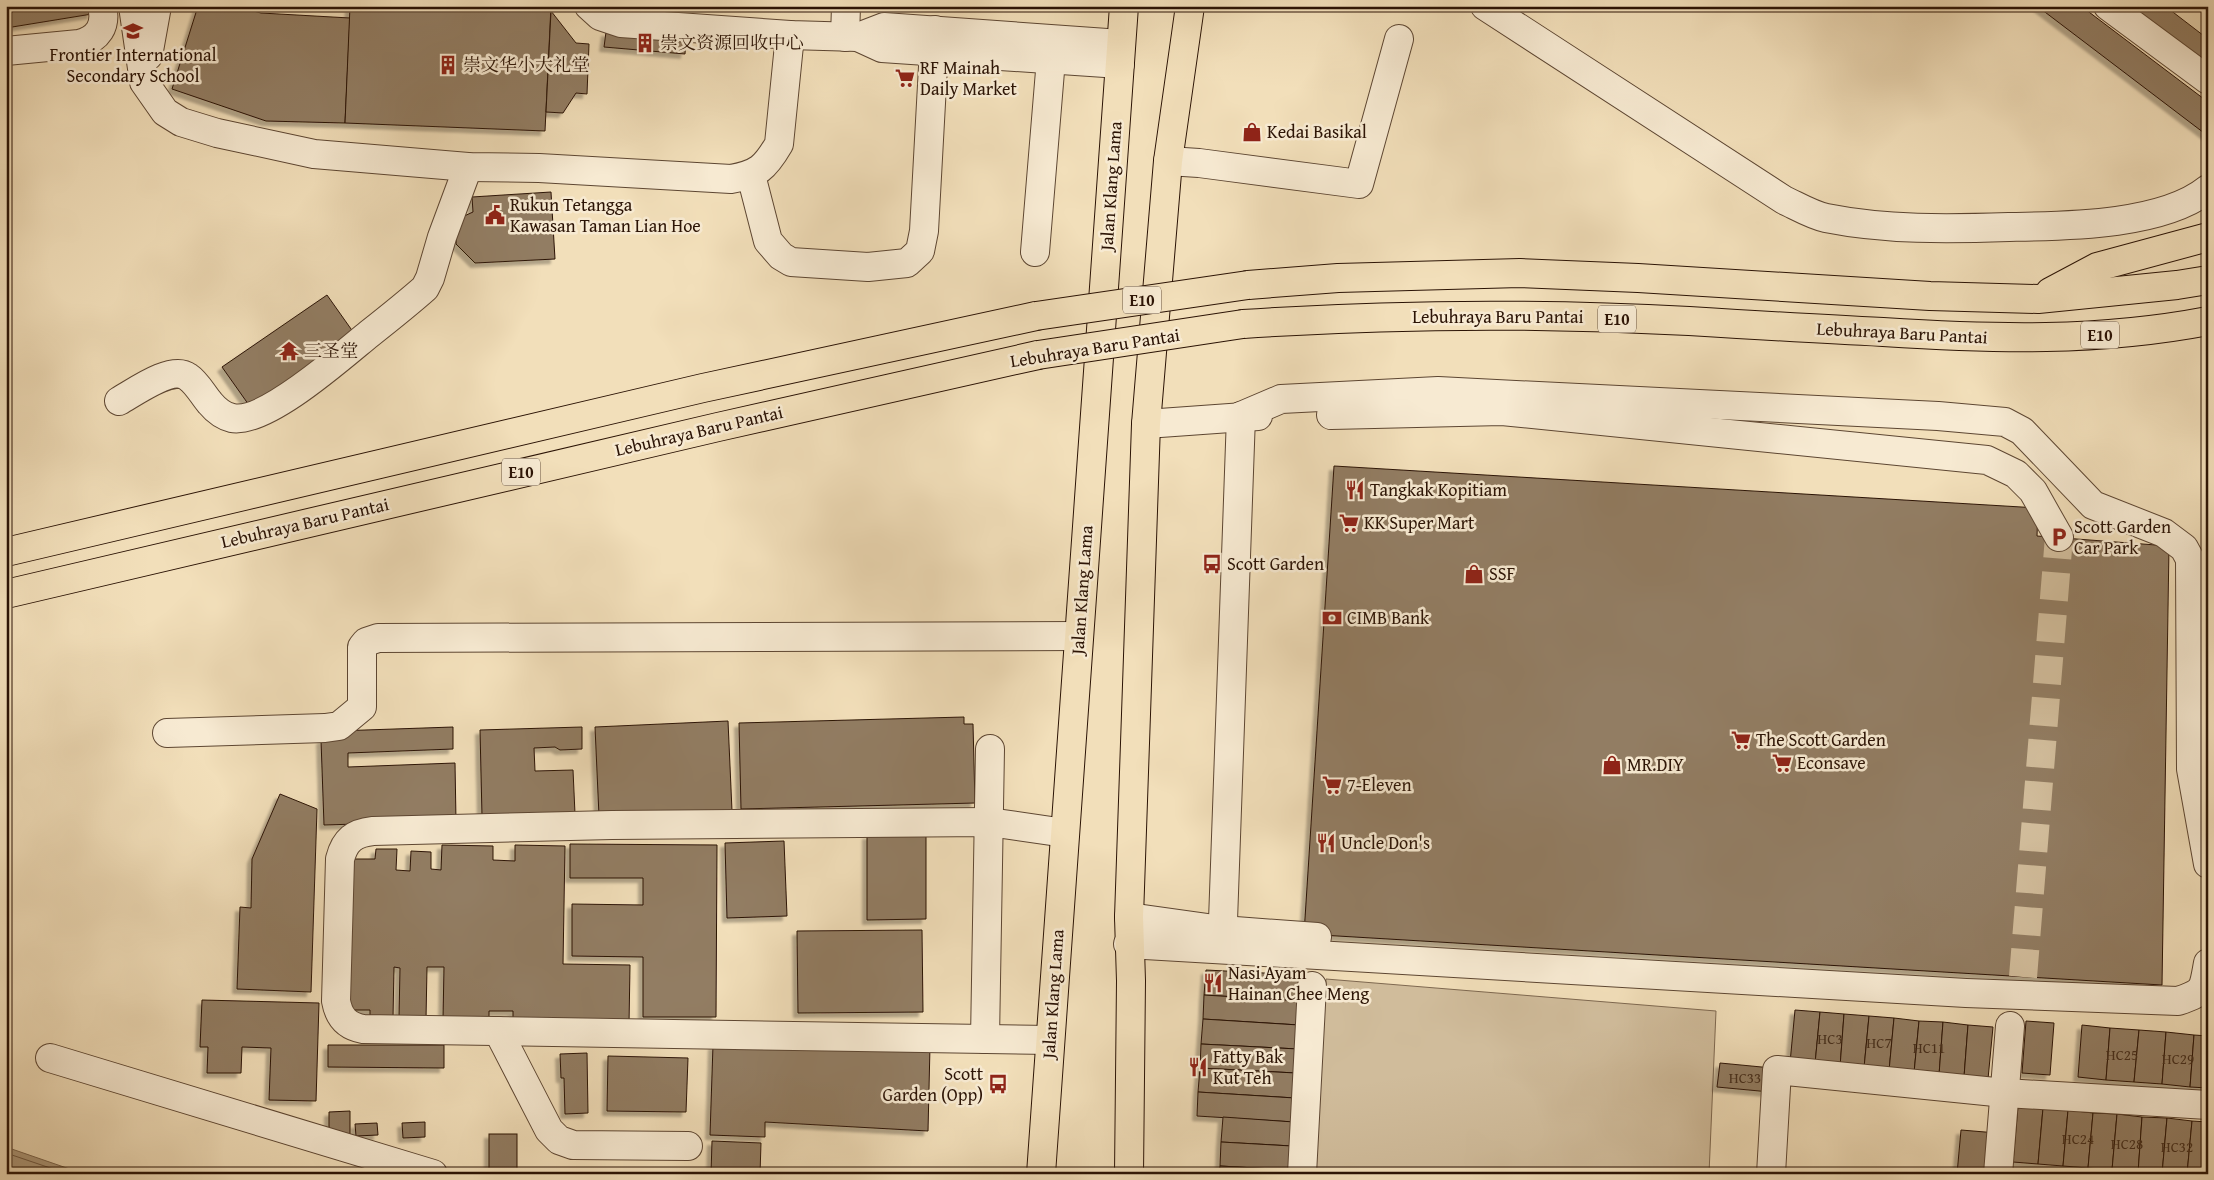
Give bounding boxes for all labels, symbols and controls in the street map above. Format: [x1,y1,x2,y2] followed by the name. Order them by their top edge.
[122,20,144,42] school or university icon: Frontier International Secondary School
[660,29,804,56] place label: 崇文资源回收中心
[634,32,656,54] building icon: 崇文资源回收中心
[49,41,217,89] place label: Frontier International Secondary School
[463,51,589,78] place label: 崇文华小大礼堂
[437,54,459,76] building icon: 崇文华小大礼堂
[920,54,1017,102] place label: RF Mainah Daily Market
[894,67,916,89] supermarket icon: RF Mainah Daily Market
[1267,118,1367,145] place label: Kedai Basikal
[1092,120,1129,254] street label: Jalan Klang Lama
[1241,121,1263,143] shop icon: Kedai Basikal
[510,191,701,239] place label: Rukun Tetangga Kawasan Taman Lian Hoe
[484,204,506,226] public building icon: Rukun Tetangga Kawasan Taman Lian Hoe
[1123,286,1161,314] road number: E10
[1412,303,1584,330] street label: Lebuhraya Baru Pantai
[1598,306,1636,332] road number: E10
[1816,315,1988,350] street label: Lebuhraya Baru Pantai
[1008,321,1182,374] street label: Lebuhraya Baru Pantai
[2081,322,2119,348] road number: E10
[304,337,358,364] place label: 三圣堂
[278,340,300,362] temple icon: 三圣堂
[612,398,785,463] street label: Lebuhraya Baru Pantai
[502,458,540,486] road number: E10
[1370,476,1507,503] place label: Tangkak Kopitiam
[1344,479,1366,501] restaurant icon: Tangkak Kopitiam
[218,490,391,555] street label: Lebuhraya Baru Pantai
[1364,509,1475,536] place label: KK Super Mart
[1338,512,1360,534] supermarket icon: KK Super Mart
[2074,513,2171,561] place label: Scott Garden Car Park
[1063,524,1100,658] street label: Jalan Klang Lama
[2048,526,2070,548] parking icon: Scott Garden Car Park
[1227,550,1324,577] place label: Scott Garden
[1201,553,1223,575] bus stop icon: Scott Garden
[1489,560,1516,587] place label: SSF
[1463,563,1485,585] shop icon: SSF
[1347,604,1430,631] place label: CIMB Bank
[1321,607,1343,629] bank icon: CIMB Bank
[1756,726,1886,753] place label: The Scott Garden
[1730,729,1752,751] supermarket icon: The Scott Garden
[1797,749,1866,776] place label: Econsave
[1627,751,1684,778] place label: MR.DIY
[1771,752,1793,774] supermarket icon: Econsave
[1601,754,1623,776] shop icon: MR.DIY
[1347,771,1412,798] place label: 7-Eleven
[1321,774,1343,796] supermarket icon: 7-Eleven
[1341,829,1430,856] place label: Uncle Don's
[1315,832,1337,854] restaurant icon: Uncle Don's
[1034,928,1071,1062] street label: Jalan Klang Lama
[1228,959,1369,1007] place label: Nasi Ayam Hainan Chee Meng
[1202,972,1224,994] restaurant icon: Nasi Ayam Hainan Chee Meng
[1817,1028,1843,1049] house number: HC3
[1866,1032,1892,1053] house number: HC7
[1913,1037,1945,1058] house number: HC11
[1213,1043,1284,1091] place label: Fatty Bak Kut Teh
[2106,1044,2138,1065] house number: HC25
[2162,1048,2194,1069] house number: HC29
[1187,1056,1209,1078] restaurant icon: Fatty Bak Kut Teh
[883,1060,984,1108] place label: Scott Garden (Opp)
[1729,1067,1761,1088] house number: HC33
[987,1073,1009,1095] bus stop icon: Scott Garden (Opp)
[2062,1128,2094,1149] house number: HC24
[2111,1133,2143,1154] house number: HC28
[2161,1136,2193,1157] house number: HC32

